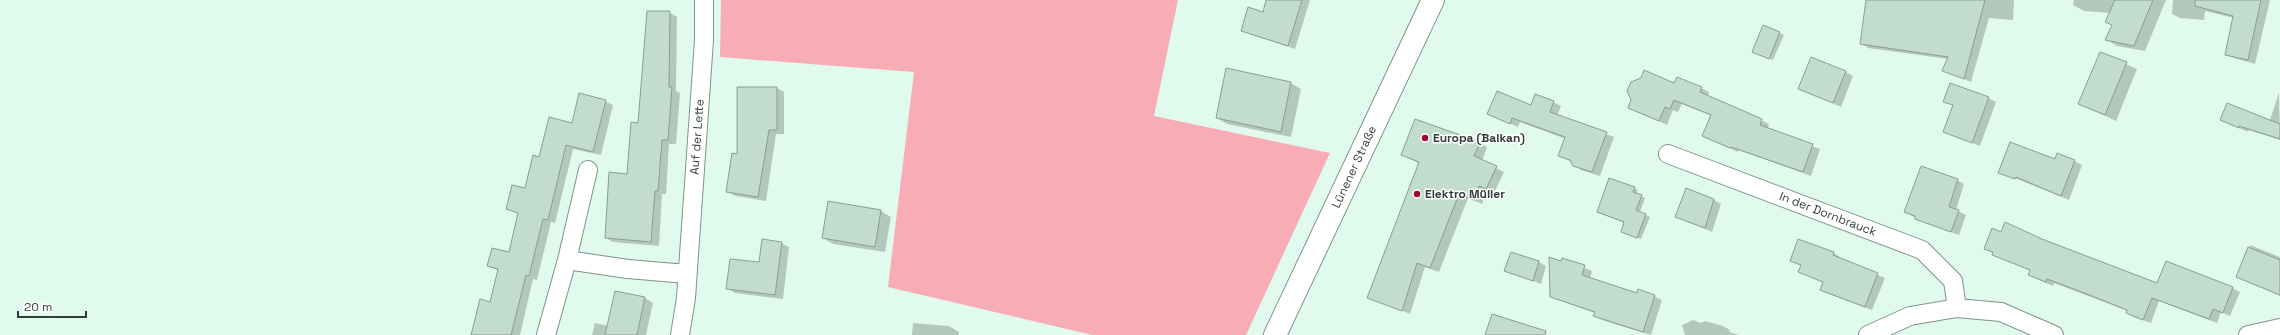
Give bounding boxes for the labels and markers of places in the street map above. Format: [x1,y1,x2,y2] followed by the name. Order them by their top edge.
[1433,130,1525,146] place label: Europa (Balkan)
[1420,133,1430,143] marker: Europa (Balkan)
[1425,186,1505,202] place label: Elektro Müller
[1412,189,1422,199] marker: Elektro Müller

